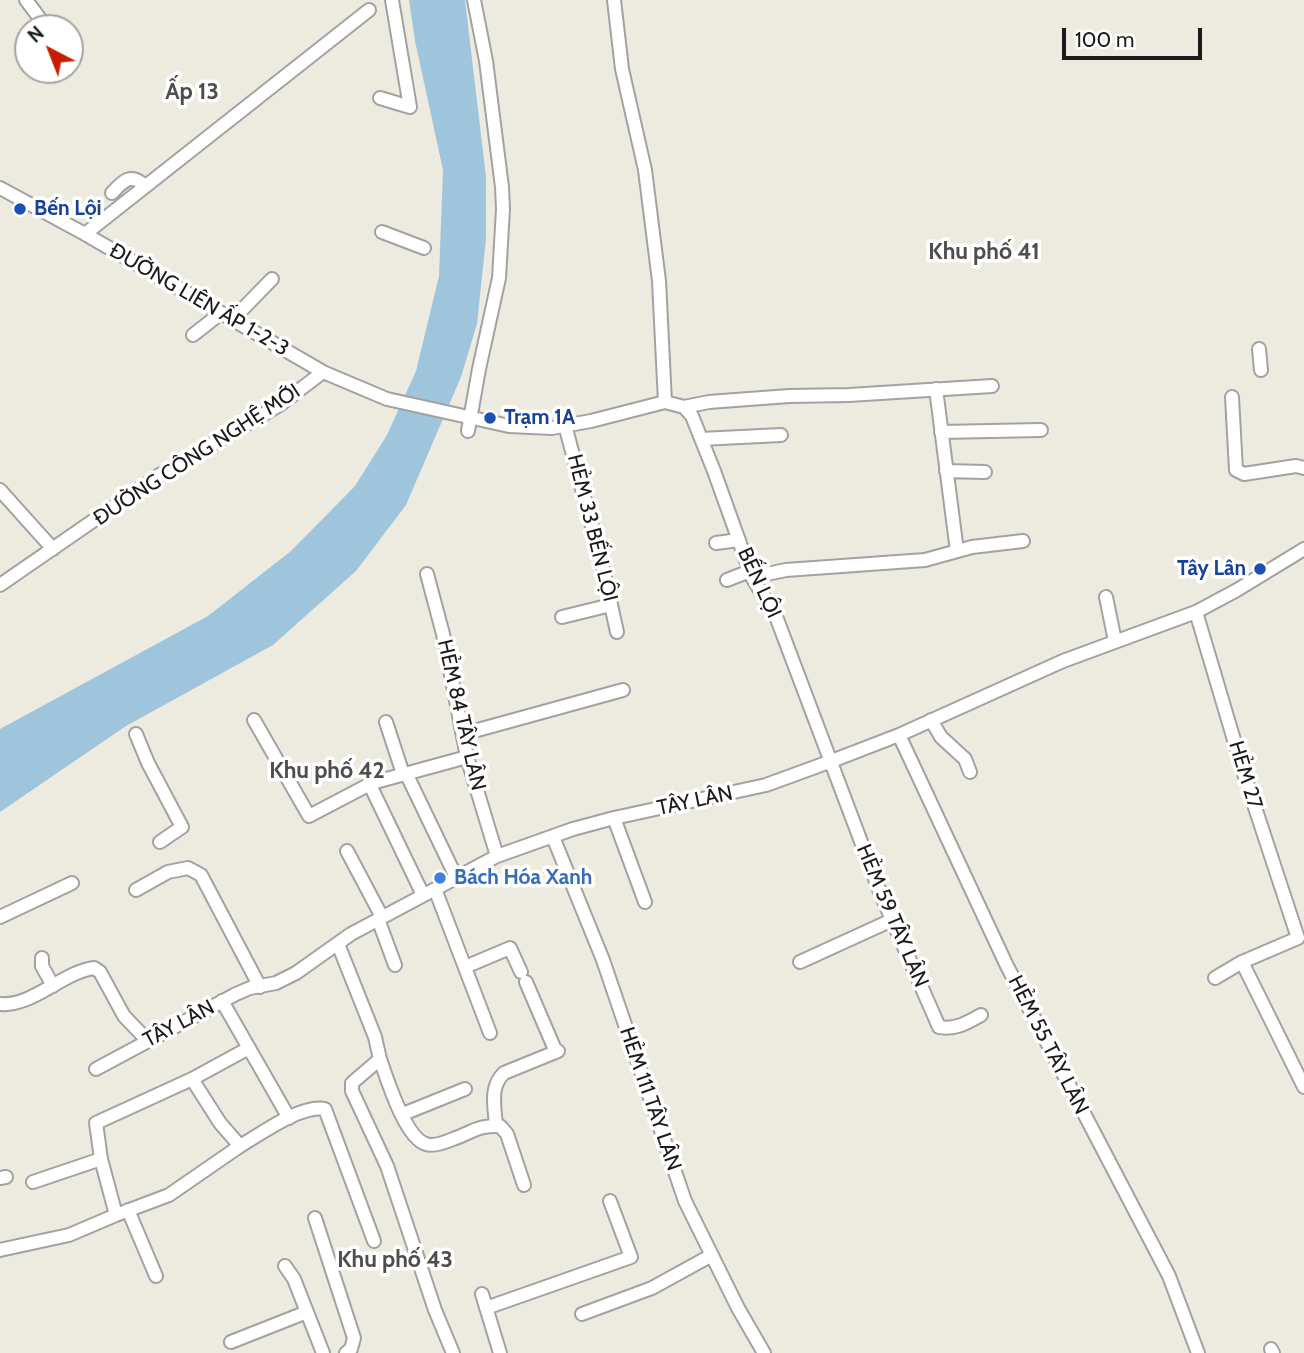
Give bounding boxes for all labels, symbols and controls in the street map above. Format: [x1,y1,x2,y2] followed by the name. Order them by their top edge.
[14,14,84,84] north arrow
[1066,14,1206,58] scale bar
[23,21,49,48] text: N
[1075,27,1134,52] text: 100 m
[165,78,219,106] district label: Ấp 13
[34,196,102,222] place label: Bến Lội
[12,201,28,217] marker: Bến Lội
[105,238,293,362] street label: ĐƯỜNG LIÊN ẤP 1-2-3
[928,238,1040,266] district label: Khu phố 41
[89,379,305,531] street label: ĐƯỜNG CÔNG NGHỆ MỚI
[504,405,575,431] place label: Trạm 1A
[482,410,498,426] marker: Trạm 1A
[562,452,622,604] street label: HẺM 33 BẾN LỘI
[732,544,786,622] street label: BẾN LỘI
[1177,556,1246,582] place label: Tây Lân
[1252,561,1268,577] marker: Tây Lân
[431,637,491,793] street label: HẺM 84 TÂY LÂN
[1223,738,1267,812] street label: HẺM 27
[269,757,385,785] district label: Khu phố 42
[655,781,735,821] street label: TÂY LÂN
[851,841,933,991] street label: HẺM 59 TÂY LÂN
[454,865,592,891] place label: Bách Hóa Xanh
[432,870,448,886] marker: Bách Hóa Xanh
[1002,971,1094,1119] street label: HẺM 55 TÂY LÂN
[139,995,219,1053] street label: TÂY LÂN
[614,1024,686,1174] street label: HẺM 111 TÂY LÂN
[337,1246,453,1274] district label: Khu phố 43

